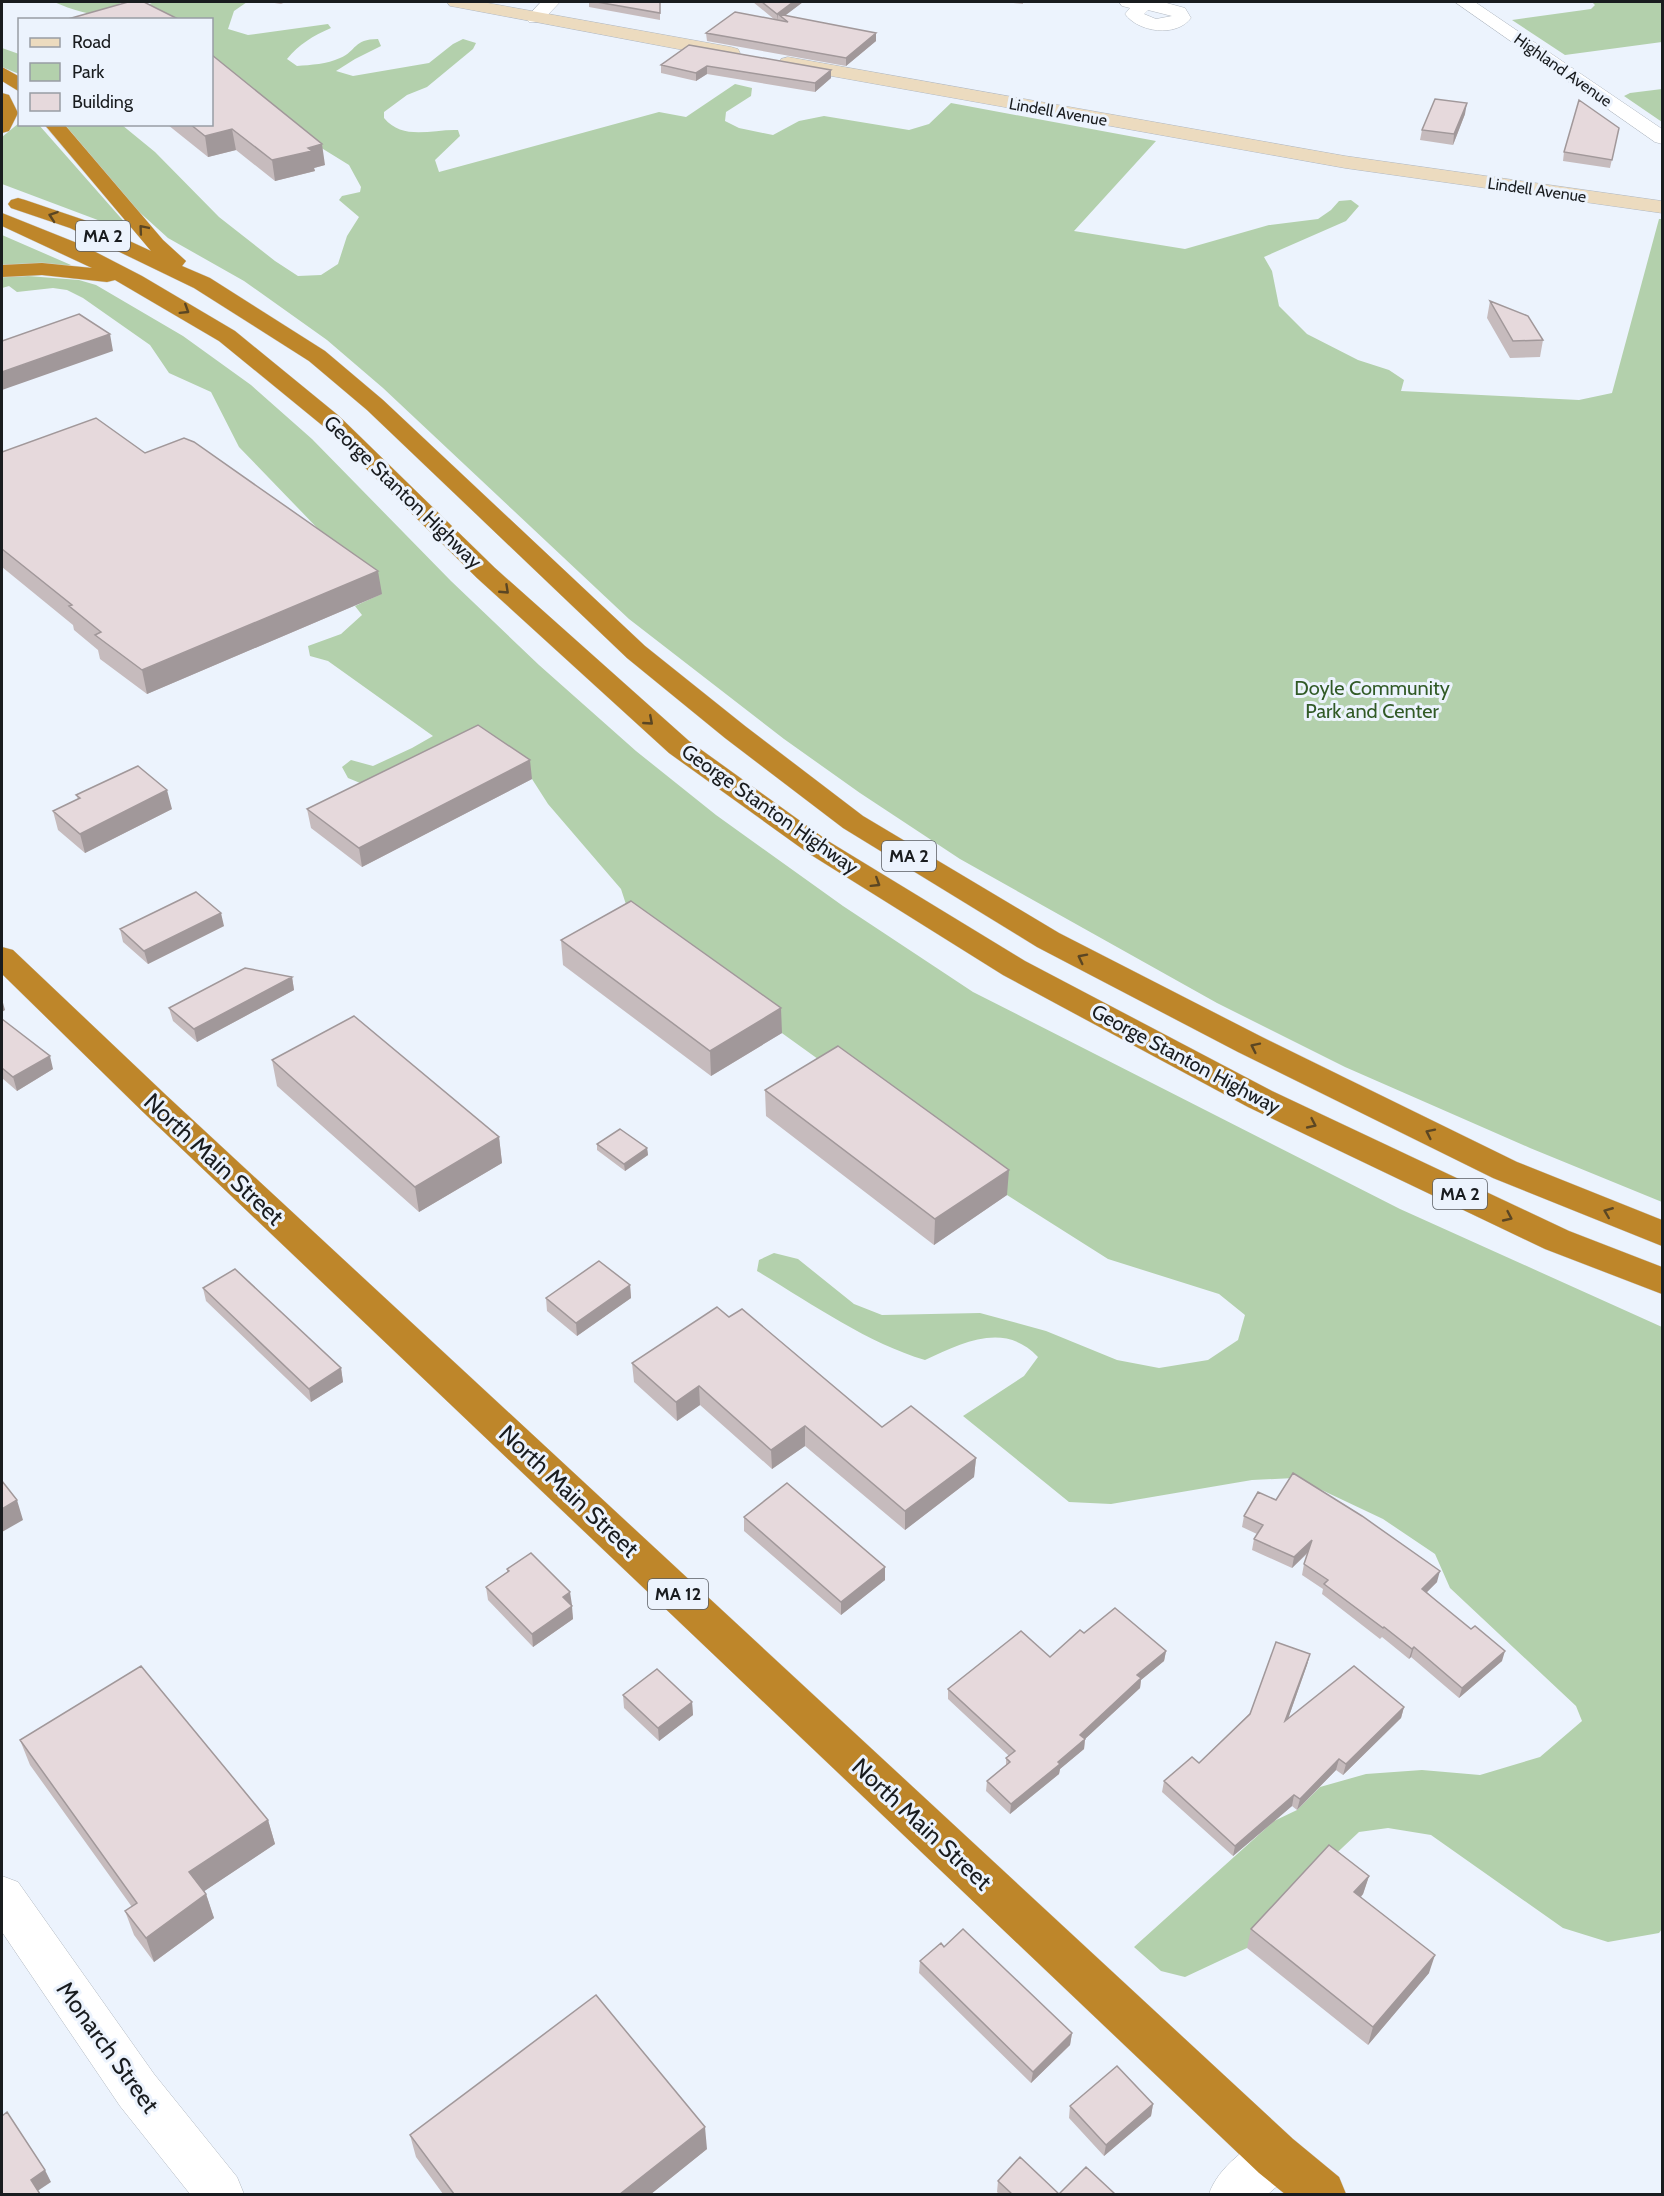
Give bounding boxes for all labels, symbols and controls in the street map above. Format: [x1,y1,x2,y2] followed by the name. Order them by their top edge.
[18,18,213,126] legend
[1511,29,1615,111] street label: Highland Avenue
[72,31,111,53] text: Road
[72,61,105,83] text: Park
[72,91,134,113] text: Building
[1007,94,1109,130] street label: Lindell Avenue
[1487,174,1587,206] street label: Lindell Avenue
[48,210,59,223] one-way arrow
[76,221,130,251] road number: MA 2
[140,225,151,236] one-way arrow
[179,303,189,315] one-way arrow
[319,410,487,574] street label: George Stanton Highway
[498,583,508,594] one-way arrow
[1294,676,1450,723] park label: Doyle Community Park and Center
[643,714,653,725] one-way arrow
[677,739,863,879] street label: George Stanton Highway
[882,841,936,871] road number: MA 2
[870,875,880,887] one-way arrow
[1077,954,1088,965] one-way arrow
[1088,999,1284,1119] street label: George Stanton Highway
[1251,1042,1262,1054] one-way arrow
[138,1087,290,1231] street label: North Main Street
[1306,1117,1317,1129] one-way arrow
[1426,1128,1437,1140] one-way arrow
[1433,1179,1487,1209] road number: MA 2
[1604,1207,1615,1219] one-way arrow
[1501,1209,1512,1221] one-way arrow
[493,1419,645,1563] street label: North Main Street
[648,1579,708,1609] road number: MA 12
[846,1752,998,1896] street label: North Main Street
[51,1976,165,2118] street label: Monarch Street

